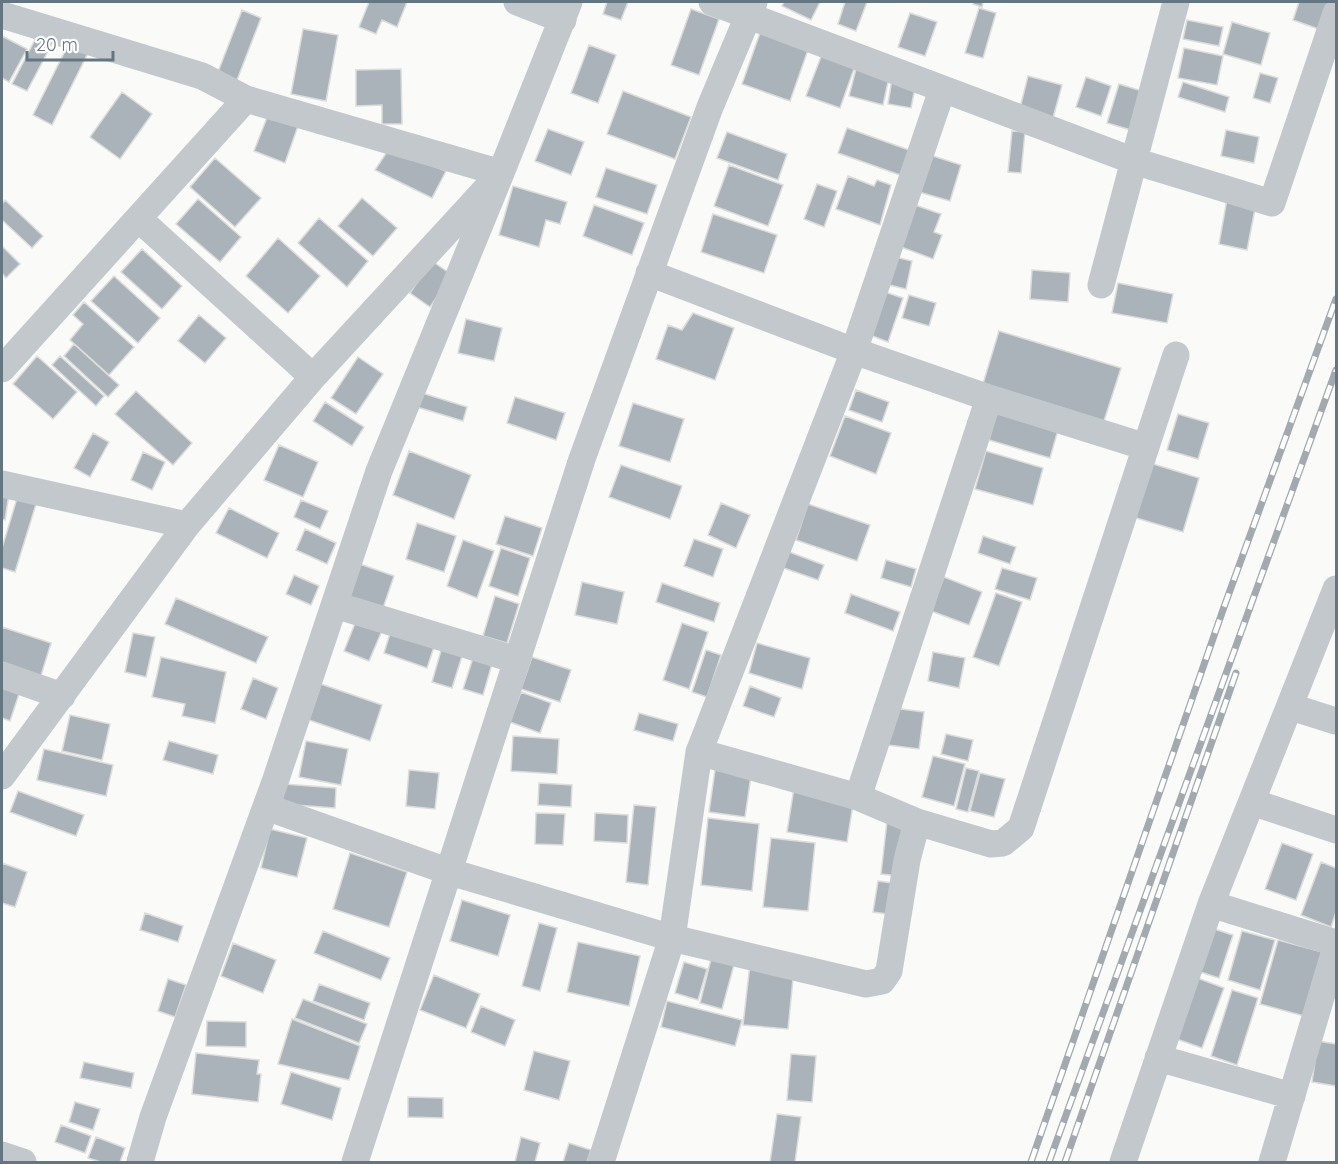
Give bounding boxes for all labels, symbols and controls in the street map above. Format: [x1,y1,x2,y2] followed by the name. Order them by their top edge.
[27,24,112,62] scale bar
[36,33,78,56] text: 20 m

